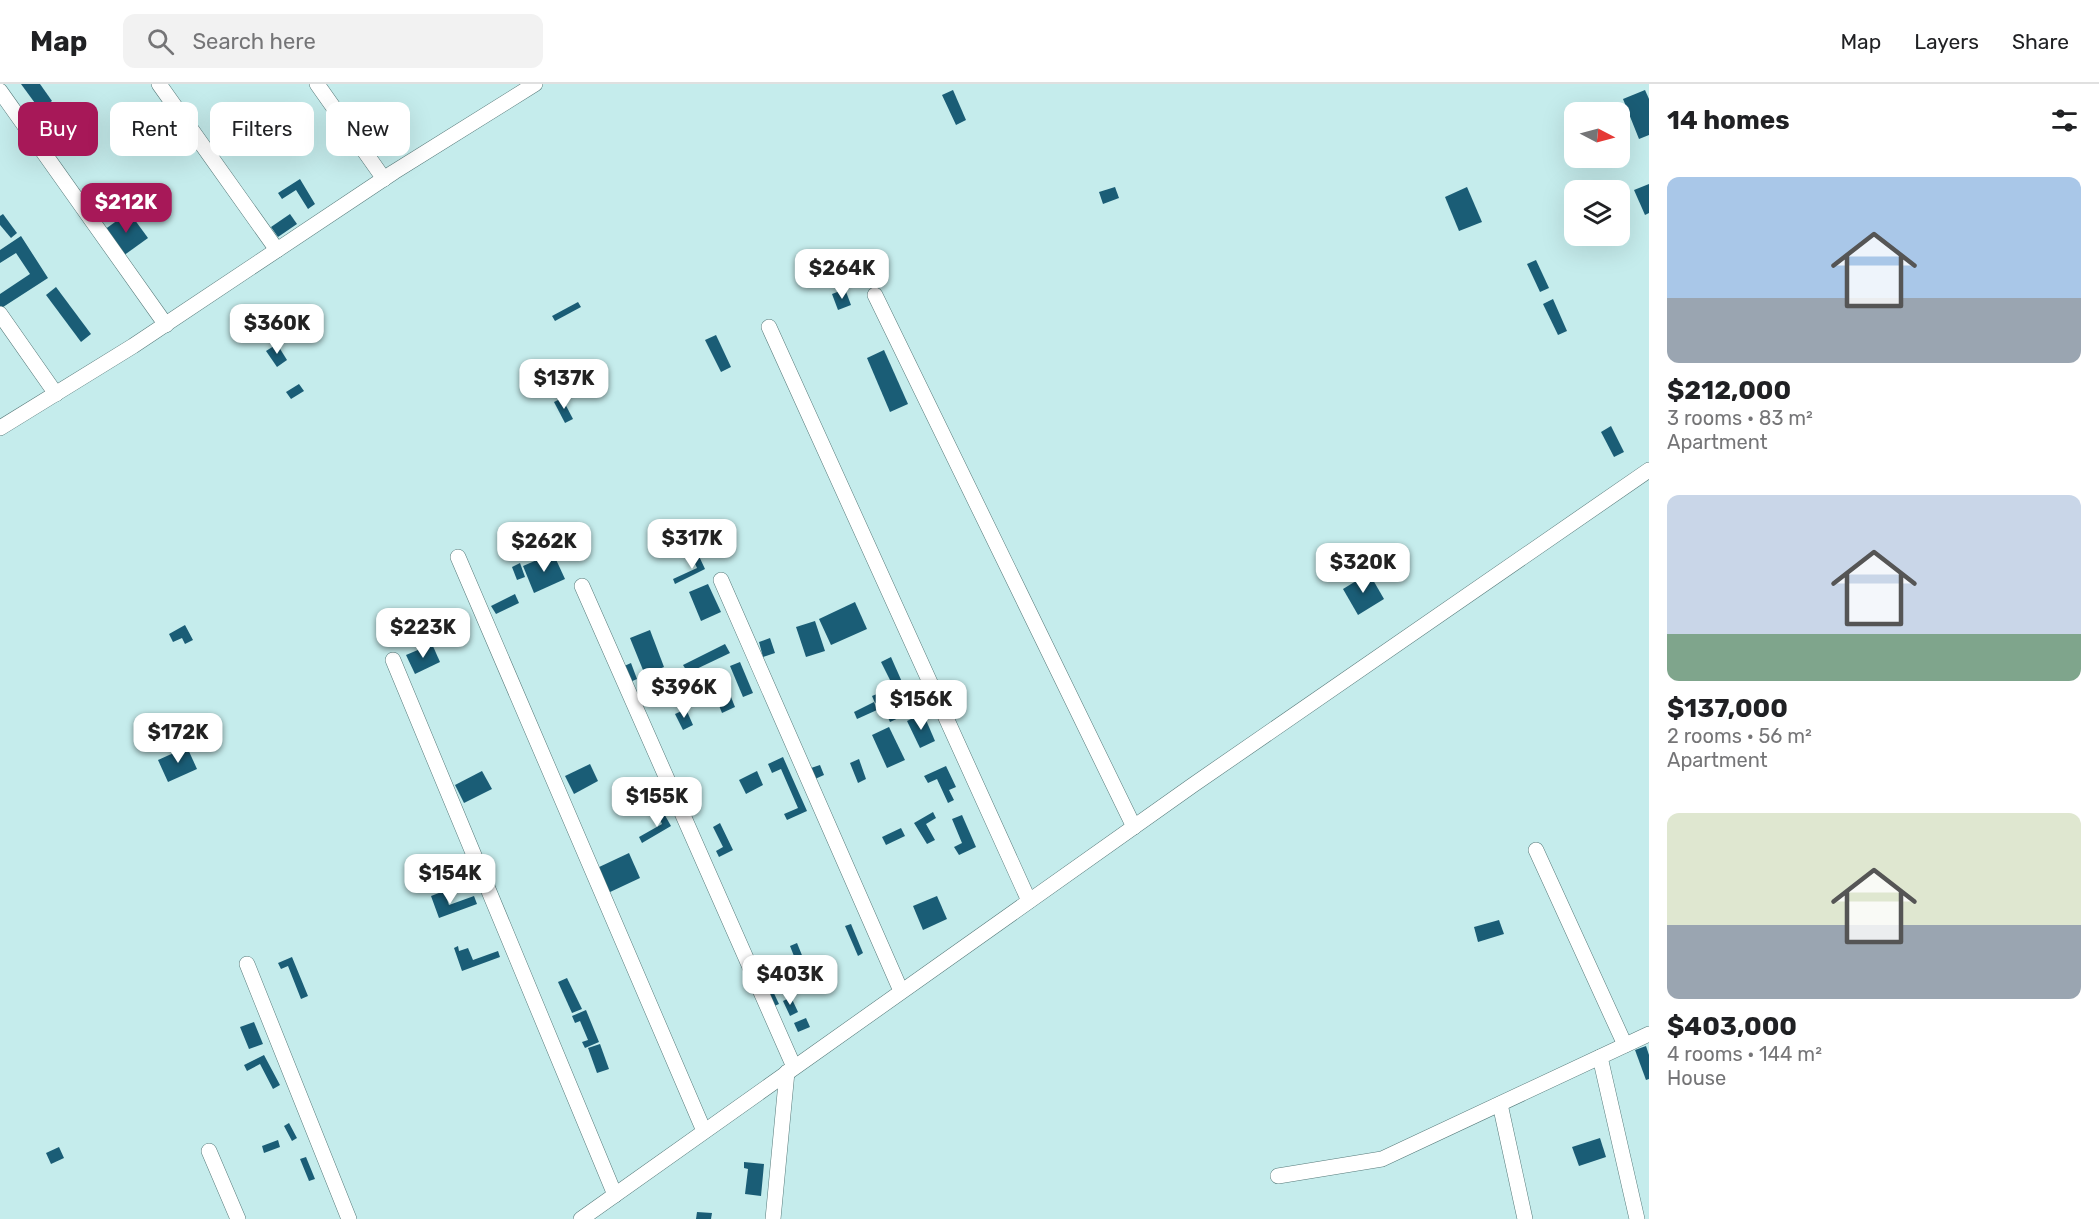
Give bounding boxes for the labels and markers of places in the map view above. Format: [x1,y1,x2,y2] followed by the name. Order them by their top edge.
[84,183,168,234] pin: $212K
[800,249,884,300] pin: $264K
[235,304,319,355] pin: $360K
[522,359,606,410] pin: $137K
[650,519,734,570] pin: $317K
[502,522,586,573] pin: $262K
[1321,543,1405,594] pin: $320K
[381,608,465,659] pin: $223K
[642,668,726,719] pin: $396K
[879,680,963,731] pin: $156K
[136,713,220,764] pin: $172K
[615,777,699,828] pin: $155K
[408,854,492,905] pin: $154K
[748,955,832,1006] pin: $403K

